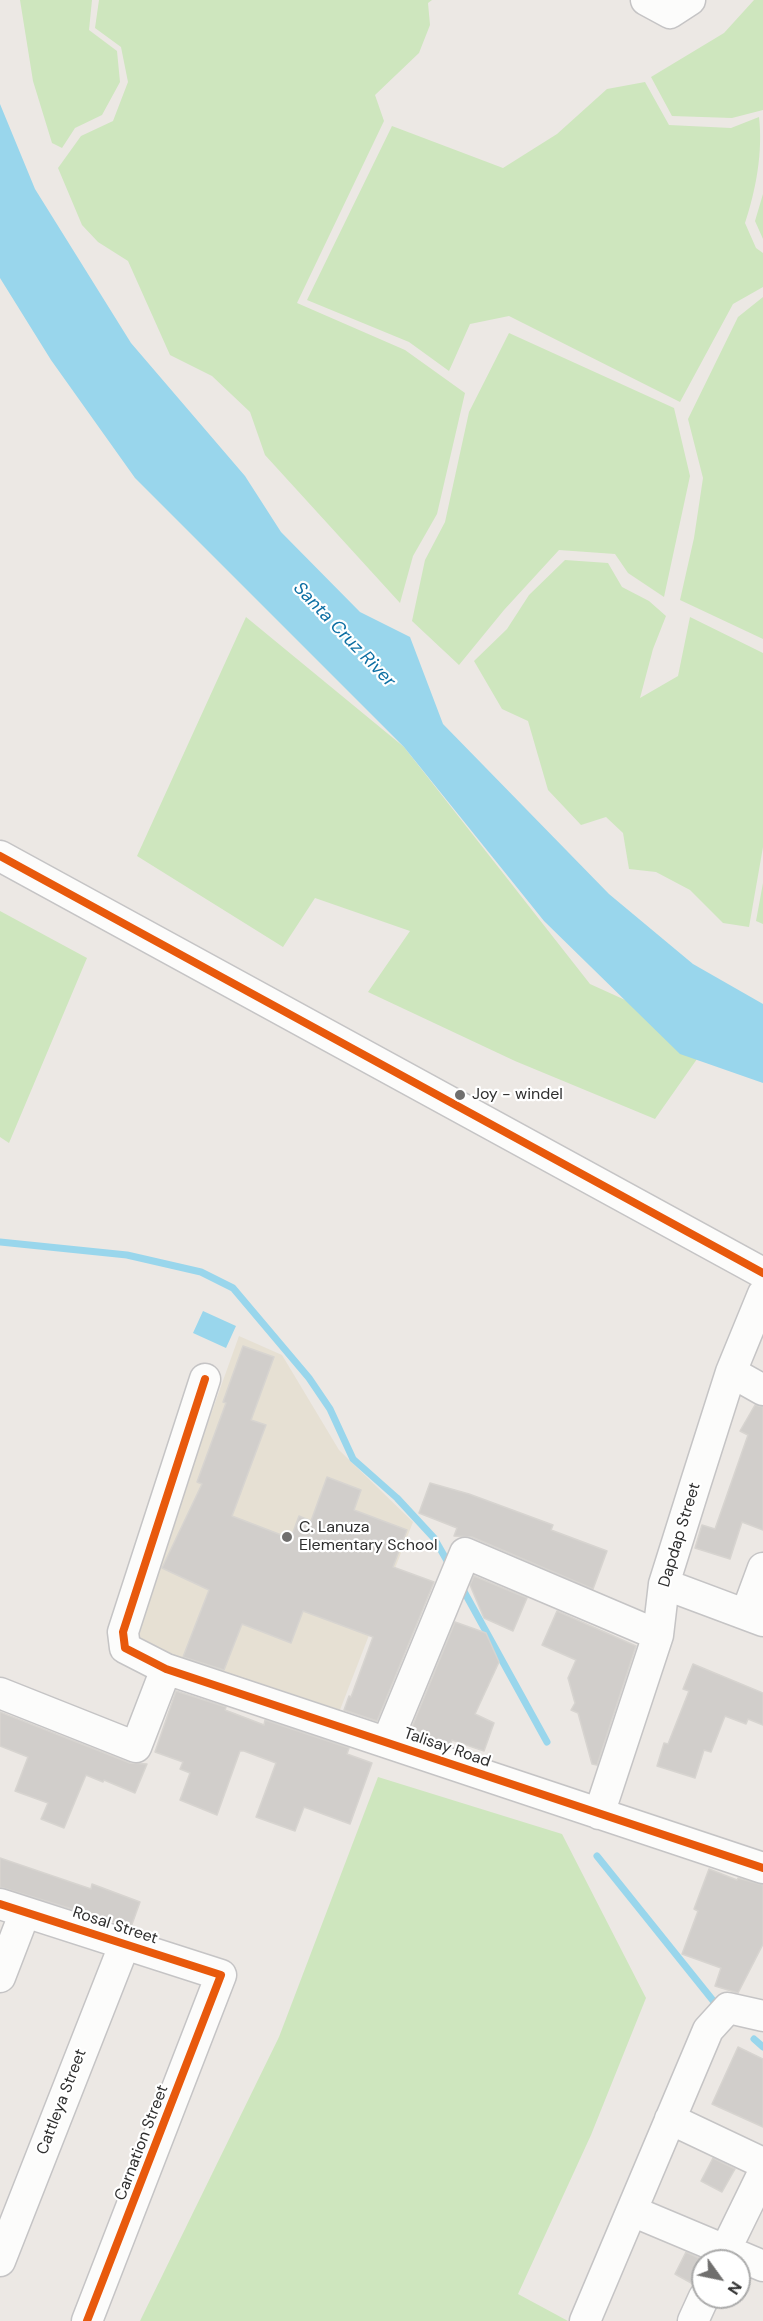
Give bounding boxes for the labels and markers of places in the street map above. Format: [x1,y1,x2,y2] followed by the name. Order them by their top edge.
[472,1085,563,1105] place label: Joy - windel
[453,1088,467,1102] marker: Joy - windel
[299,1518,437,1556] place label: C. Lanuza Elementary School
[280,1530,294,1544] marker: C. Lanuza Elementary School

